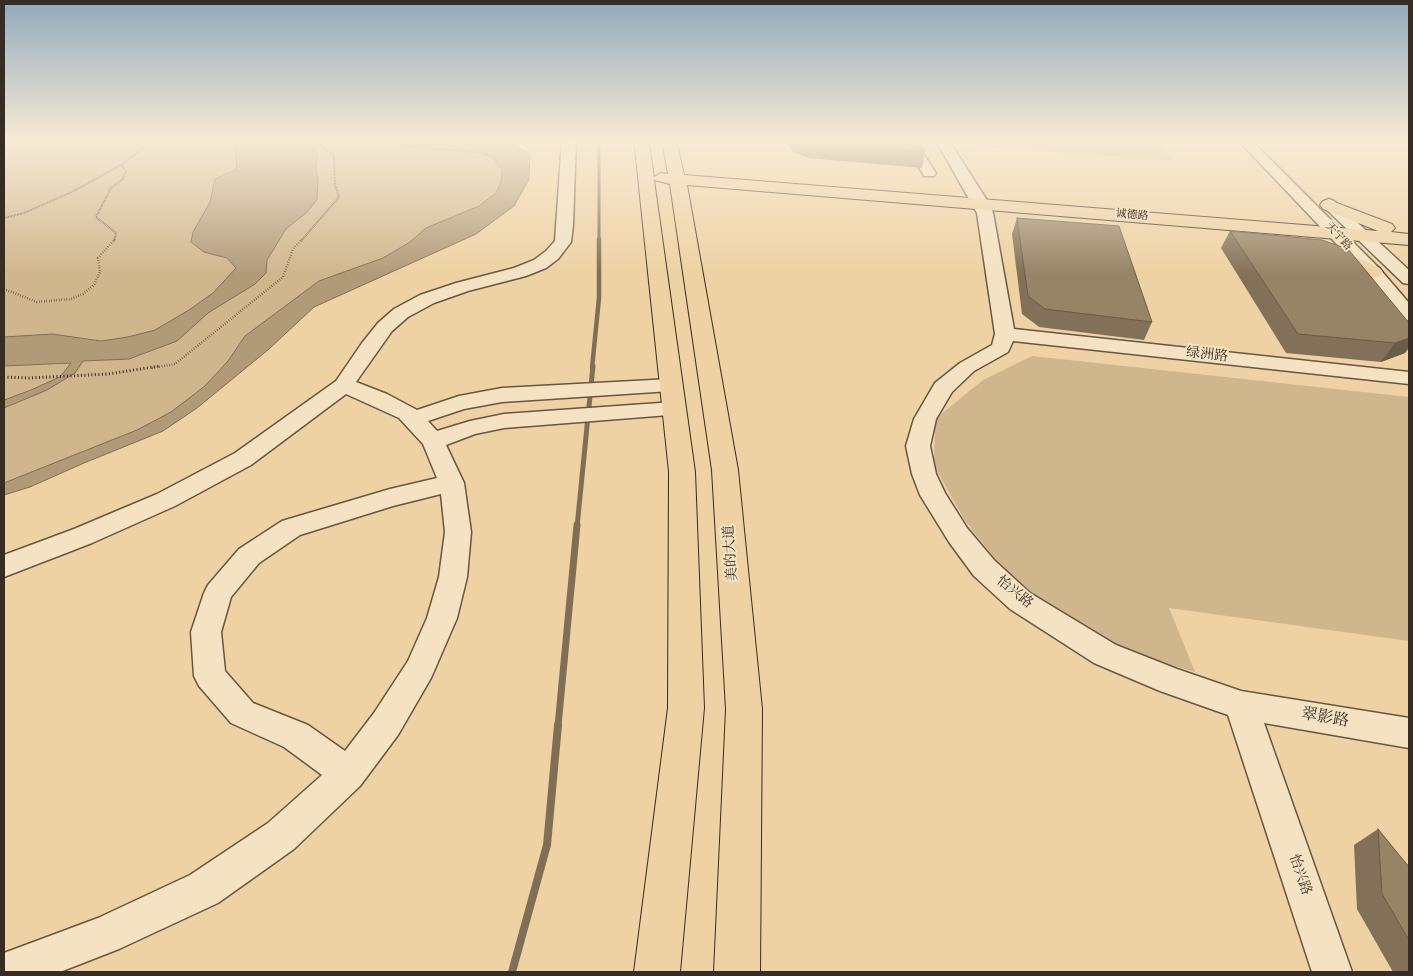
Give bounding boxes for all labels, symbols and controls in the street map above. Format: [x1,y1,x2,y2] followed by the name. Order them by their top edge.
[1115,208,1149,224] street label: 诚德路
[1322,220,1354,254] street label: 天宁路
[1185,345,1229,367] street label: 绿洲路
[722,524,742,582] street label: 美的大道
[992,573,1036,613] street label: 怡兴路
[1300,705,1350,733] street label: 翠影路
[1284,852,1314,898] street label: 怡兴路

